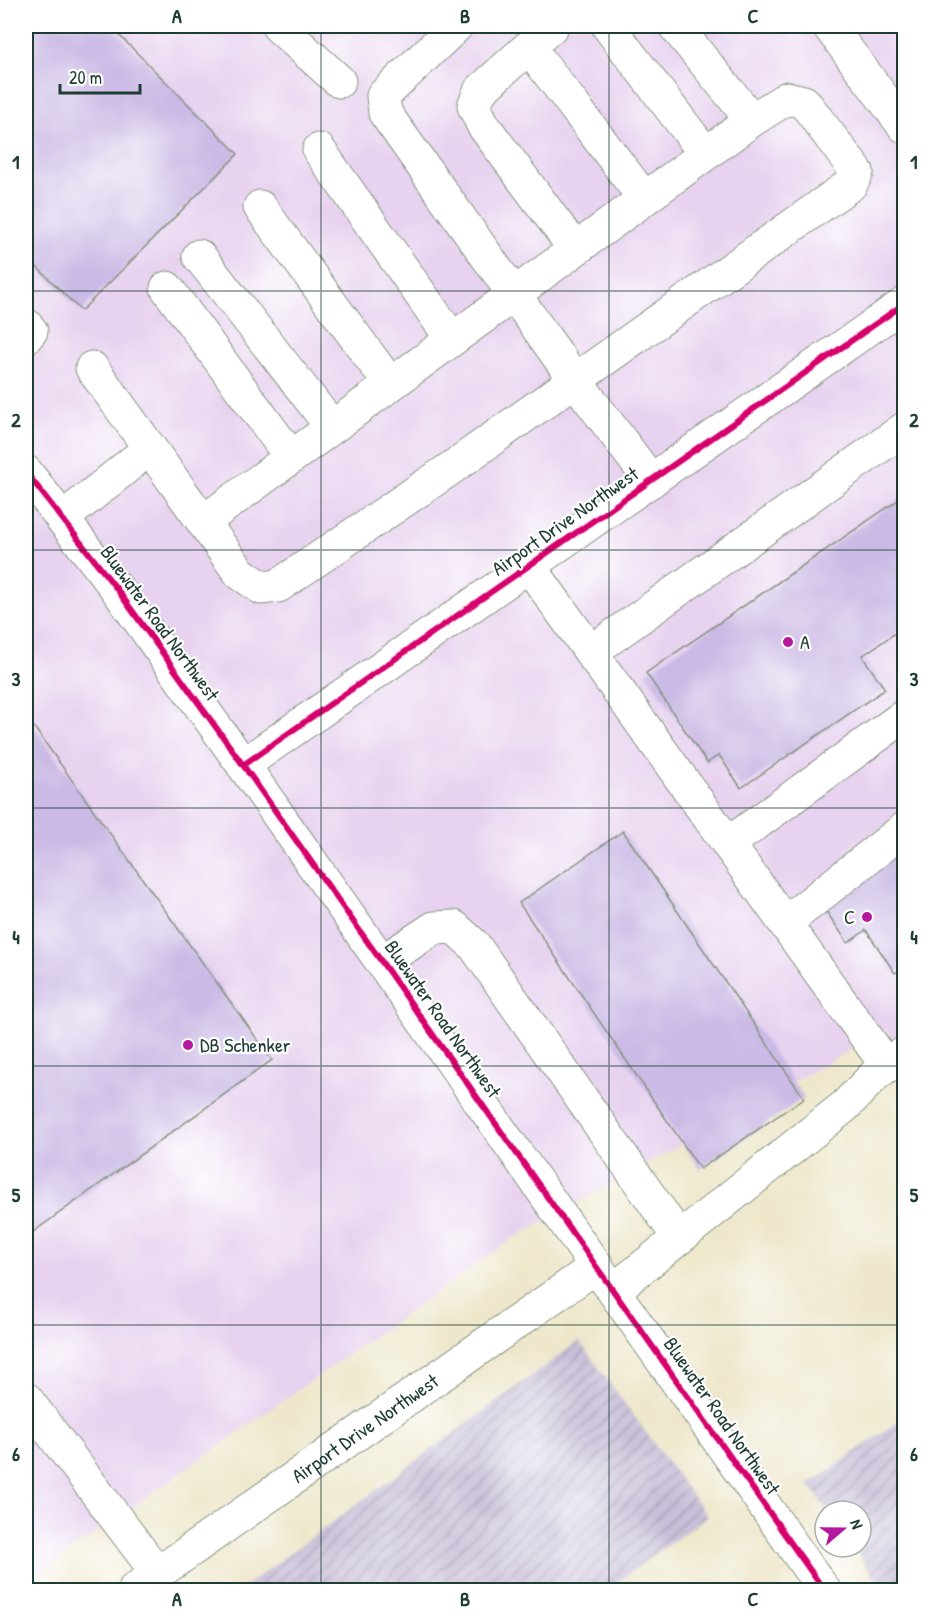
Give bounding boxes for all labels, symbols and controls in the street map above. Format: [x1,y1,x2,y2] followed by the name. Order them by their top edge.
[172,2,182,29] text: A
[460,2,470,29] text: B
[748,2,759,29] text: C
[60,57,140,95] scale bar
[69,65,102,90] text: 20 m
[12,148,20,175] text: 1
[910,148,918,175] text: 1
[11,406,21,433] text: 2
[909,406,919,433] text: 2
[486,459,644,581] street label: Airport Drive Northwest
[95,539,227,707] street label: Bluewater Road Northwest
[800,628,810,655] place label: A
[781,635,795,649] marker: A
[12,665,21,692] text: 3
[910,665,919,692] text: 3
[844,903,855,930] place label: C
[860,910,874,924] marker: C
[12,923,20,950] text: 4
[910,923,918,950] text: 4
[379,935,509,1104] street label: Bluewater Road Northwest
[200,1031,291,1058] place label: DB Schenker
[181,1038,195,1052] marker: DB Schenker
[12,1181,21,1208] text: 5
[910,1181,919,1208] text: 5
[658,1332,788,1501] street label: Bluewater Road Northwest
[286,1366,445,1489] street label: Airport Drive Northwest
[12,1440,20,1467] text: 6
[910,1440,918,1467] text: 6
[813,1499,873,1559] north arrow
[845,1516,869,1532] text: N
[172,1585,182,1612] text: A
[460,1585,470,1612] text: B
[748,1585,759,1612] text: C

